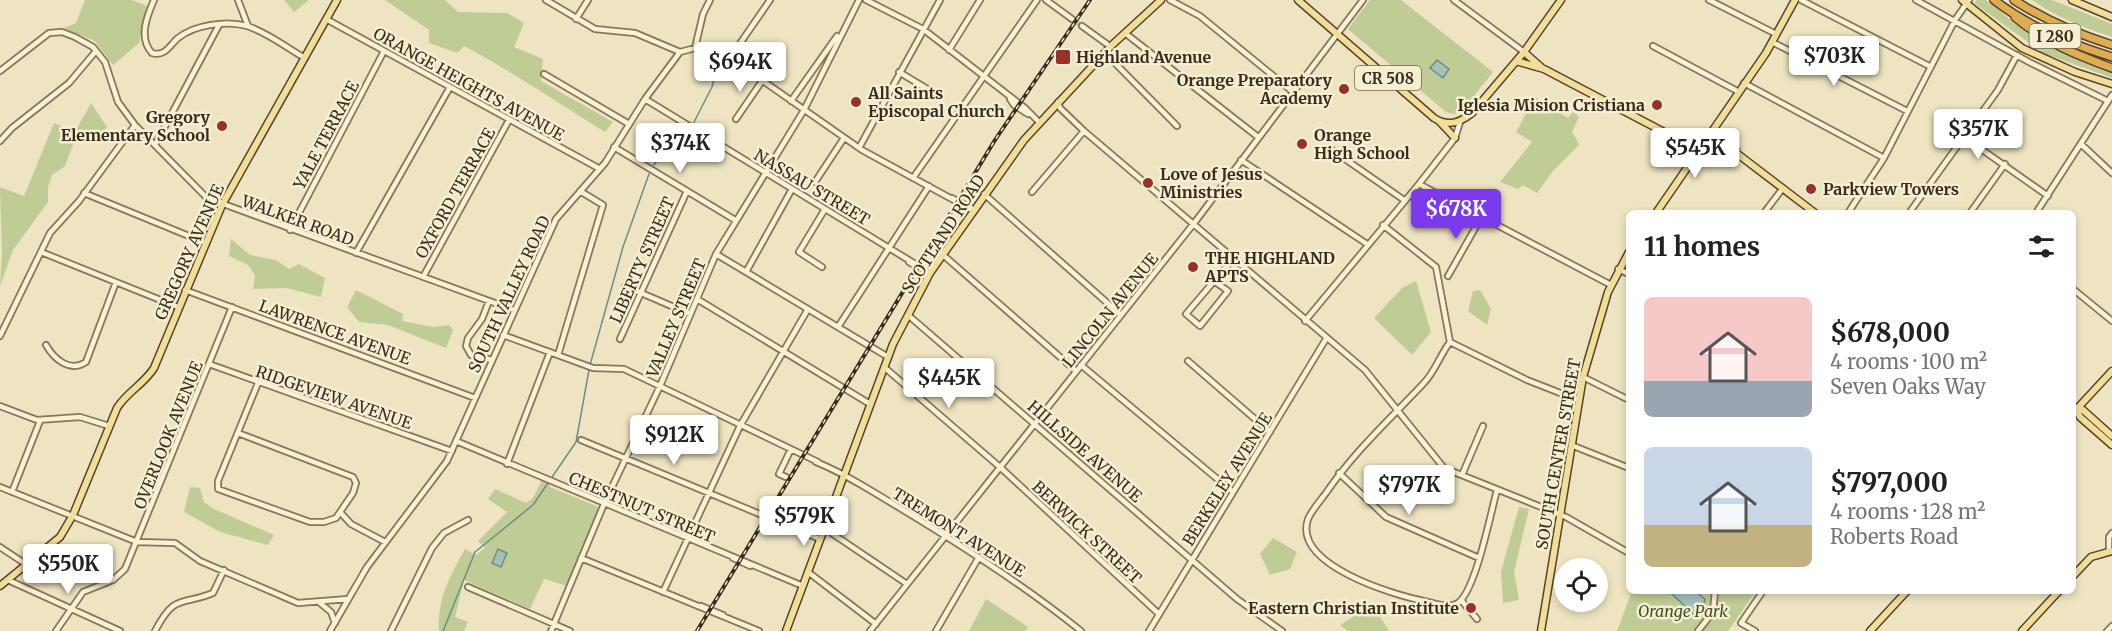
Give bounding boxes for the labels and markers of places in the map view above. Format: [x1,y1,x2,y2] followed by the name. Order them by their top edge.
[1792,36,1876,87] pin: $703K
[698,42,782,93] pin: $694K
[1076,47,1211,67] place label: Highland Avenue
[1054,48,1072,66] marker: Highland Avenue
[1177,70,1333,108] place label: Orange Preparatory Academy
[1337,82,1351,96] marker: Orange Preparatory Academy
[867,83,1005,121] place label: All Saints Episcopal Church
[849,95,863,109] marker: All Saints Episcopal Church
[1458,95,1645,115] place label: Iglesia Mision Cristiana
[1650,98,1664,112] marker: Iglesia Mision Cristiana
[61,107,211,145] place label: Gregory Elementary School
[1936,109,2020,160] pin: $357K
[215,119,229,133] marker: Gregory Elementary School
[638,123,722,174] pin: $374K
[1314,125,1410,163] place label: Orange High School
[1653,128,1737,179] pin: $545K
[1295,137,1309,151] marker: Orange High School
[1160,164,1262,202] place label: Love of Jesus Ministries
[1141,176,1155,190] marker: Love of Jesus Ministries
[1823,179,1959,199] place label: Parkview Towers
[1804,182,1818,196] marker: Parkview Towers
[1414,189,1498,240] pin: $678K
[1204,248,1335,286] place label: THE HIGHLAND APTS
[1186,260,1200,274] marker: THE HIGHLAND APTS
[907,358,991,409] pin: $445K
[632,415,716,466] pin: $912K
[1367,465,1451,516] pin: $797K
[762,496,846,547] pin: $579K
[26,544,110,595] pin: $550K
[1248,598,1459,618] place label: Eastern Christian Institute
[1464,601,1478,615] marker: Eastern Christian Institute

